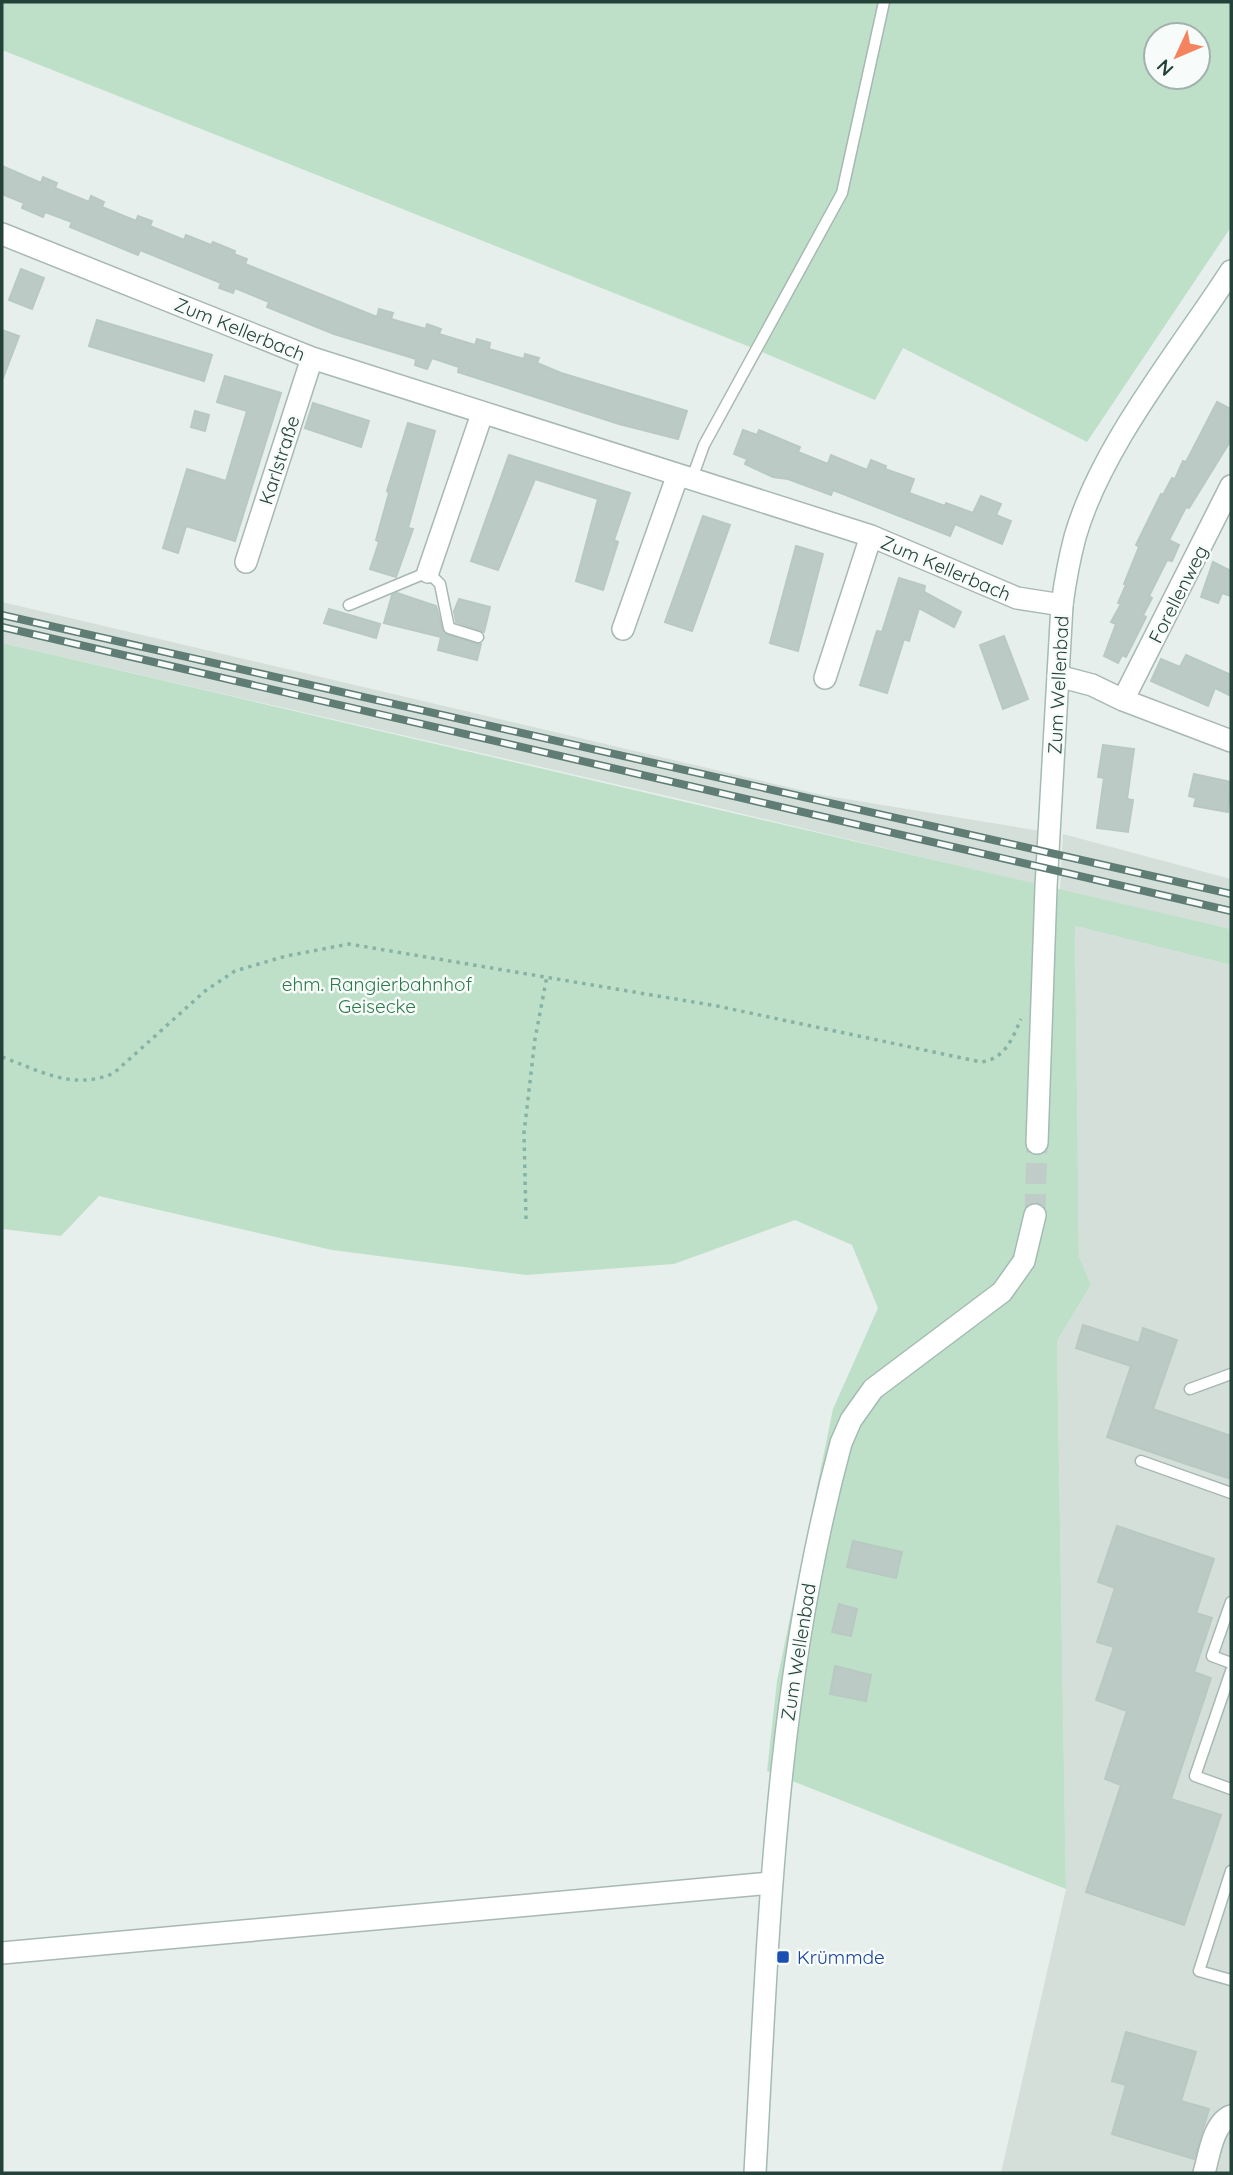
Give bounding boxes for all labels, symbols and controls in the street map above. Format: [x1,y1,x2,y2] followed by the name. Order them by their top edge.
[1142,21,1212,91] north arrow
[1151,54,1178,81] text: N
[171,292,309,366] street label: Zum Kellerbach
[253,412,305,508] street label: Karlstraße
[877,530,1015,606] street label: Zum Kellerbach
[1143,541,1213,647] street label: Forellenweg
[1042,615,1074,755] street label: Zum Wellenbad
[282,972,472,1018] park label: ehm. Rangierbahnhof Geisecke
[775,1581,821,1723] street label: Zum Wellenbad
[797,1945,885,1969] place label: Krümmde
[775,1949,791,1965] marker: Krümmde

